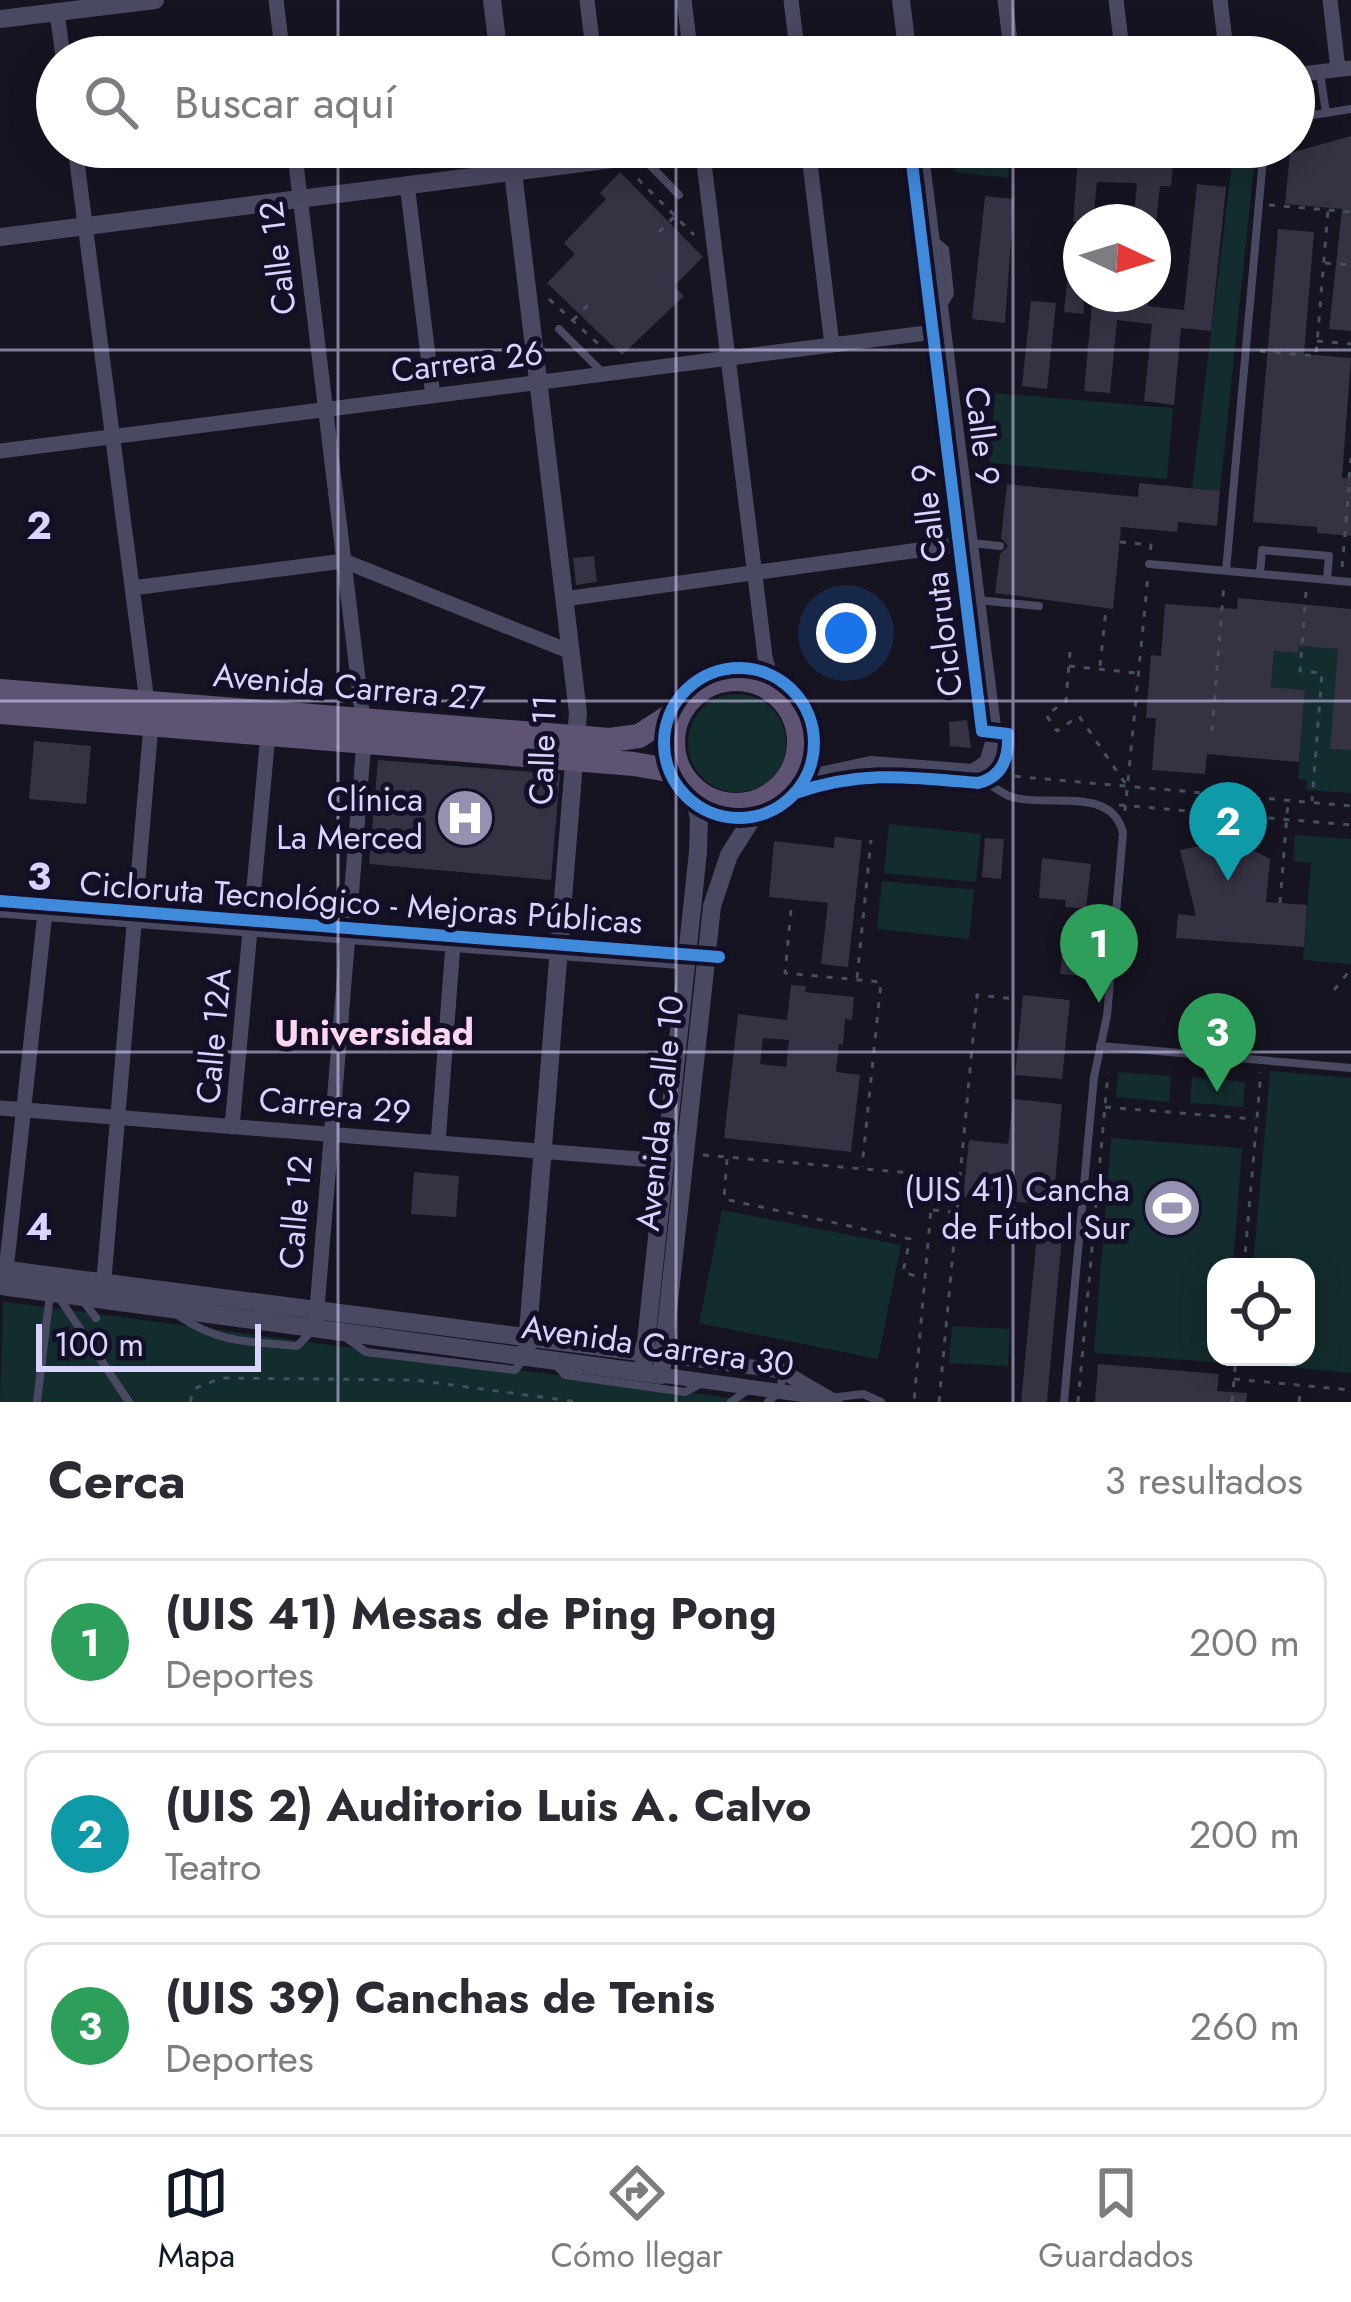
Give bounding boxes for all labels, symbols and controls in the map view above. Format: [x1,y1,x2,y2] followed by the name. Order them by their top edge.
[36,36,1315,168] search box
[78,69,144,135] icon: search
[174,70,396,135] text: Buscar aquí
[247,198,308,317] street label: Calle 12
[1063,204,1171,312] north arrow
[389,329,546,394] street label: Carrera 26
[953,384,1012,488] street label: Calle 9
[899,461,974,699] street label: Cicloruta Calle 9
[26,497,52,554] text: 2
[816,603,876,663] your location
[211,651,487,722] street label: Avenida Carrera 27
[517,694,568,806] street label: Calle 11
[276,776,423,861] place label: Clínica La Merced
[1189,782,1267,881] pin: 2
[434,787,496,849] hospital icon: Clínica La Merced
[27,848,51,905] text: 3
[78,859,644,946] street label: Cicloruta Tecnológico - Mejoras Públicas
[1060,904,1138,1003] pin: 1
[184,966,243,1106] street label: Calle 12A
[624,993,695,1233] street label: Avenida Calle 10
[1178,993,1256,1092] pin: 3
[274,1006,474,1058] district label: Universidad
[257,1075,413,1136] street label: Carrera 29
[267,1153,324,1271] street label: Calle 12
[904,1166,1131,1251] place label: (UIS 41) Cancha de Fútbol Sur
[1141,1177,1203,1239] sports icon: (UIS 41) Cancha de Fútbol Sur
[25,1198,53,1255] text: 4
[1207,1258,1315,1366] map controls
[1207,1258,1315,1366] button: locate
[519,1303,797,1388] street label: Avenida Carrera 30
[36,1318,261,1371] scale bar
[54,1321,144,1368] text: 100 m
[48,1443,186,1517] text: Cerca
[1105,1452,1303,1509] text: 3 resultados
[165,1581,777,1646] text: (UIS 41) Mesas de Ping Pong
[80,1614,100,1671] text: 1
[1189,1614,1300,1671] text: 200 m
[165,1646,314,1703] text: Deportes
[165,1773,811,1838] text: (UIS 2) Auditorio Luis A. Calvo
[77,1806,103,1863] text: 2
[1189,1806,1300,1863] text: 200 m
[165,1838,262,1895] text: Teatro
[165,1965,715,2030] text: (UIS 39) Canchas de Tenis
[78,1998,102,2055] text: 3
[1190,1998,1300,2055] text: 260 m
[165,2030,314,2087] text: Deportes
[158,2160,235,2279] tab: Mapa
[550,2160,723,2279] tab: Cómo llegar
[1038,2160,1193,2279] tab: Guardados

